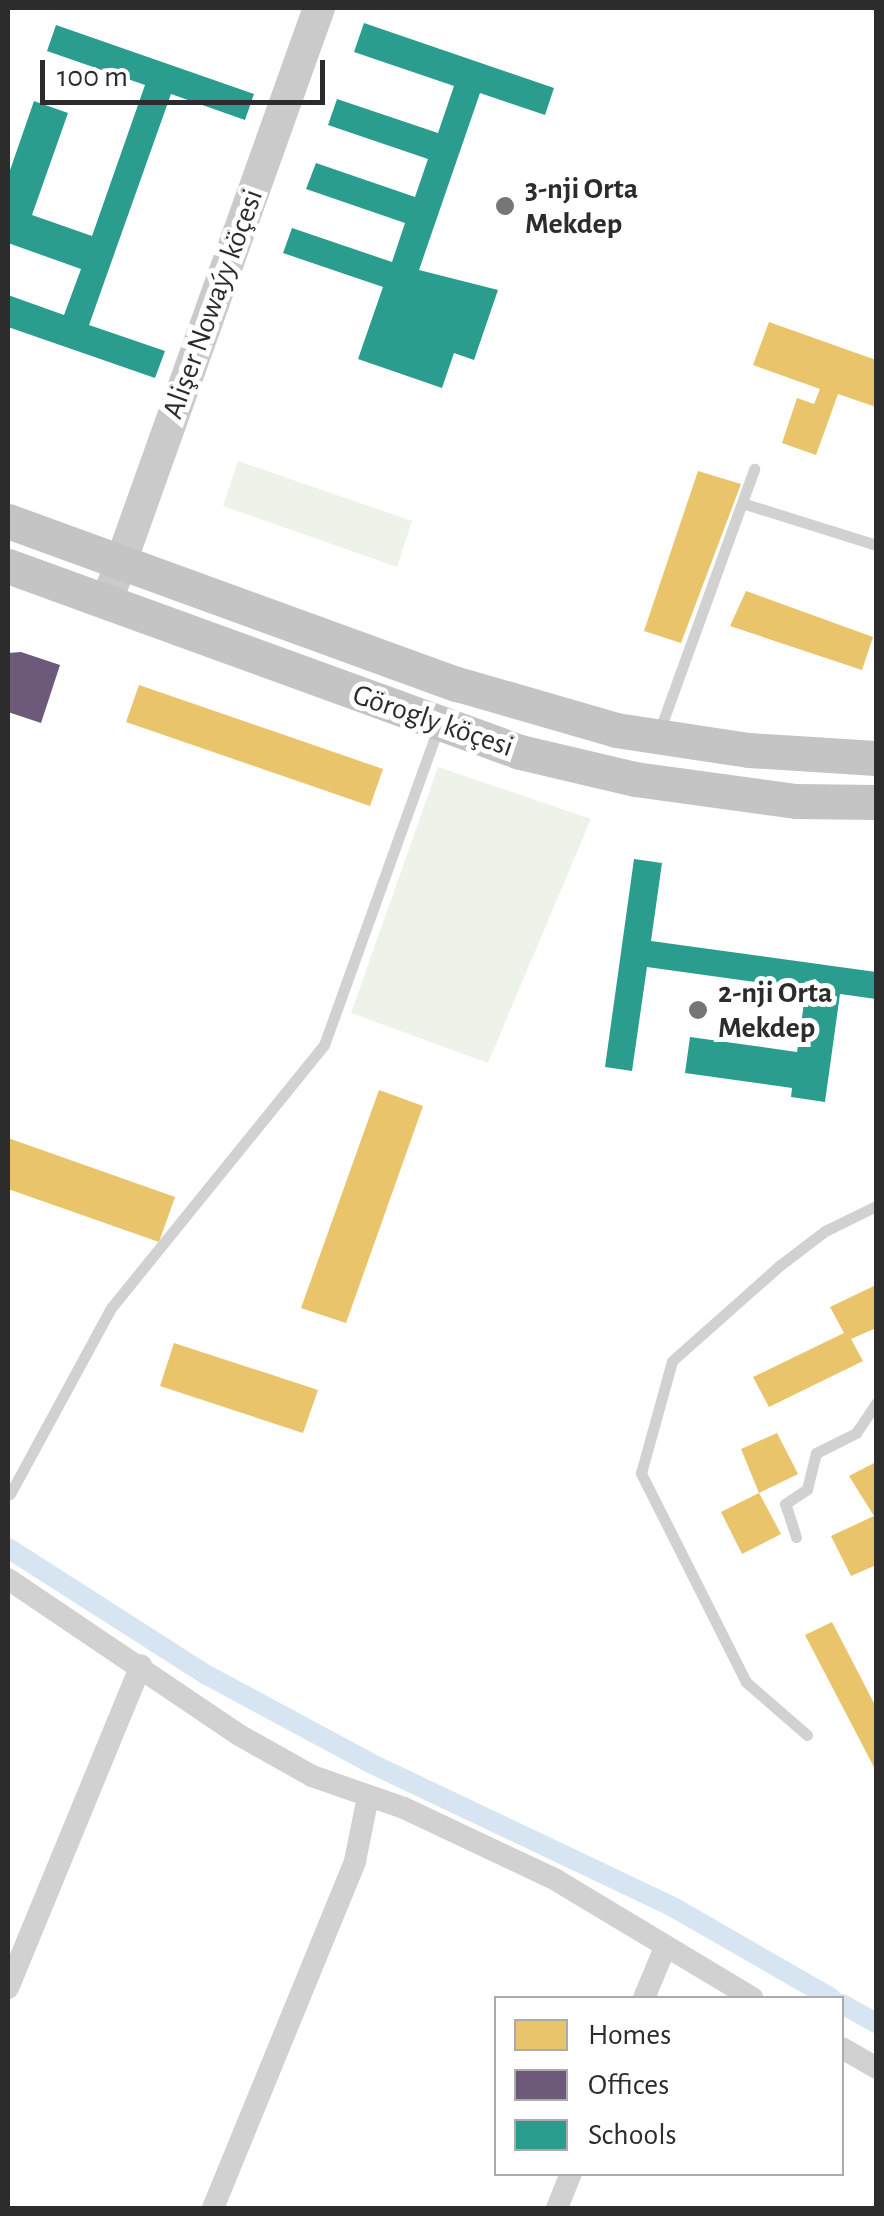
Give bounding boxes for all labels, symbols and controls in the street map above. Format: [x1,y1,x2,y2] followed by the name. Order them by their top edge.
[45,40,330,102] scale bar
[57,62,128,92] text: 100 m
[525,171,638,242] place label: 3-nji Orta Mekdep
[155,184,271,424] street label: Alişer Nowaýy köçesi
[494,195,516,217] marker: 3-nji Orta Mekdep
[348,677,518,765] street label: Görogly köçesi
[718,975,832,1046] place label: 2-nji Orta Mekdep
[687,999,709,1021] marker: 2-nji Orta Mekdep
[494,1996,844,2176] legend
[588,2020,671,2050] text: Homes
[588,2070,669,2100] text: Offices
[588,2120,677,2150] text: Schools

